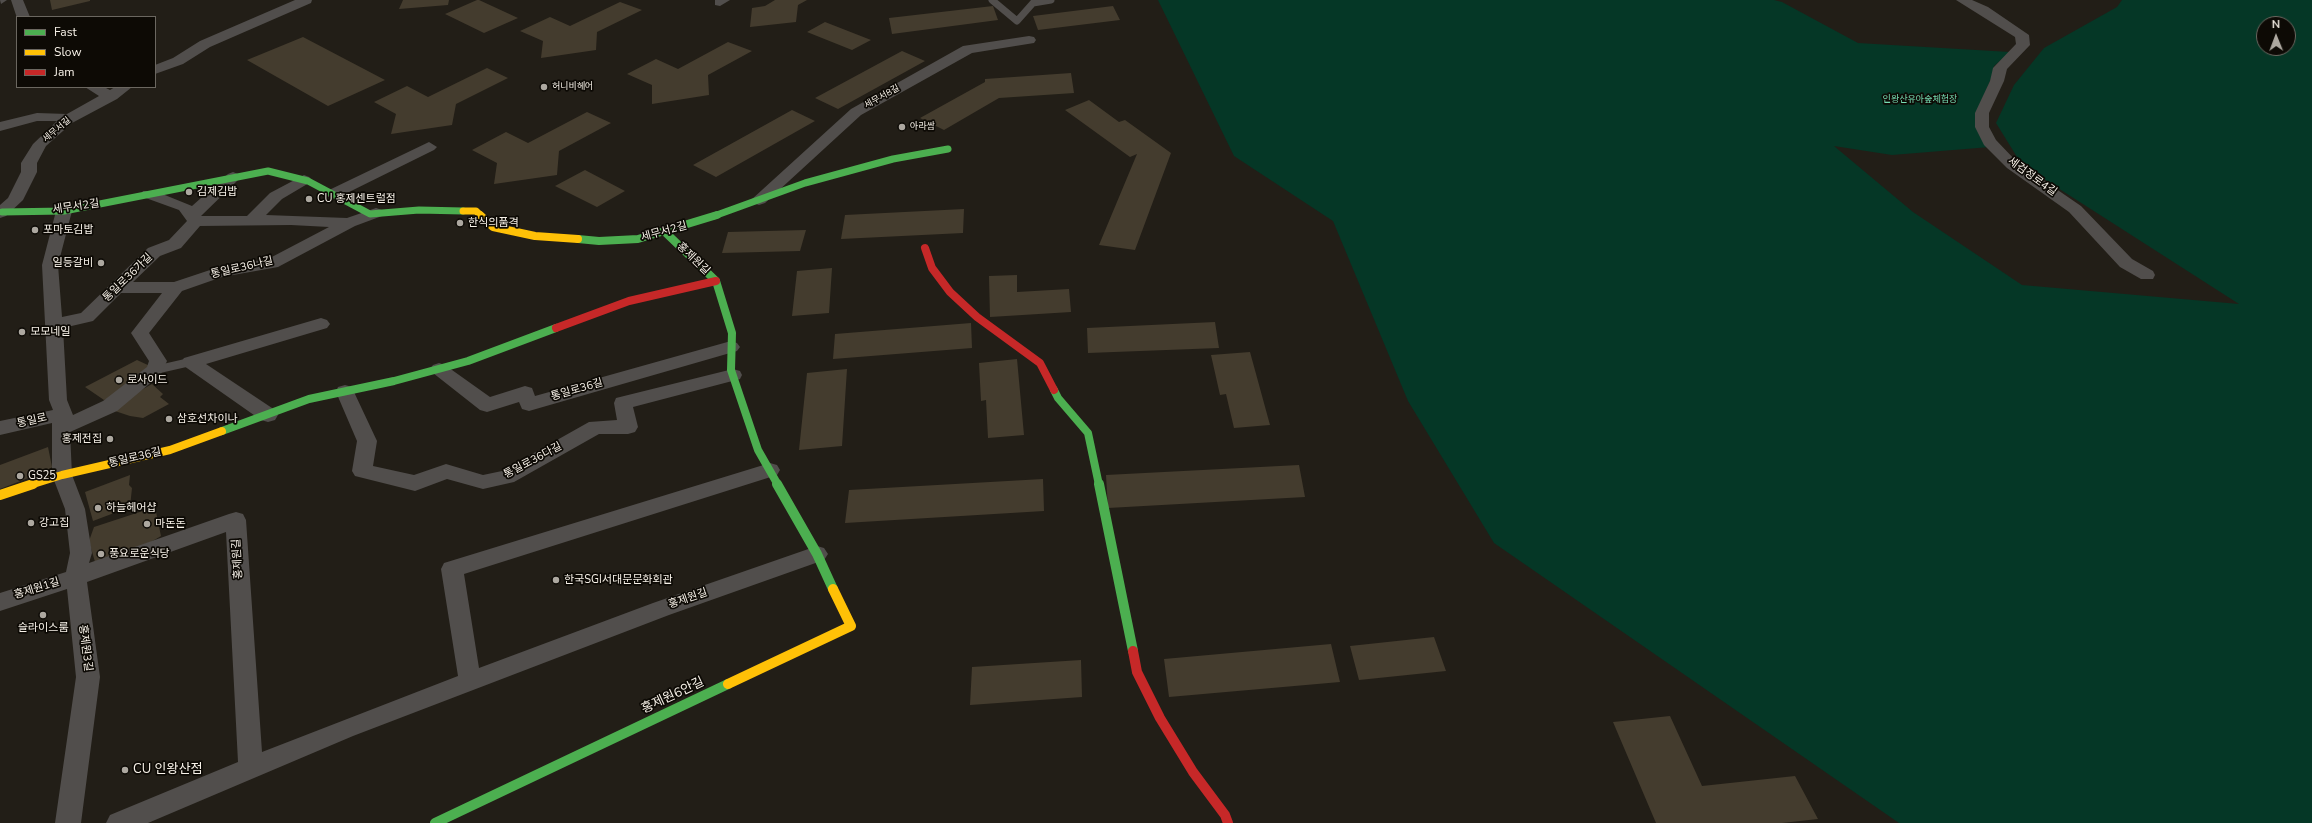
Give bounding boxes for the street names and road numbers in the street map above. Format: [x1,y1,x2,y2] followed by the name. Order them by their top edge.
[863,83,901,111] street label: 세무서8길
[41,115,73,145] street label: 세무서길
[2005,155,2059,199] street label: 세검정로4길
[52,197,100,217] street label: 세무서2길
[640,220,688,244] street label: 세무서2길
[674,240,712,278] street label: 홍제원길
[100,251,156,305] street label: 통일로36가길
[209,254,275,282] street label: 통일로36나길
[549,376,605,404] street label: 통일로36길
[16,411,48,431] street label: 통일로
[502,440,564,482] street label: 통일로36다길
[107,446,163,470] street label: 통일로36길
[230,538,246,580] street label: 홍제원길
[13,576,61,602] street label: 홍제원1길
[667,586,709,612] street label: 홍제원길
[76,624,94,672] street label: 홍제원3길
[639,675,707,717] street label: 홍제원6안길

